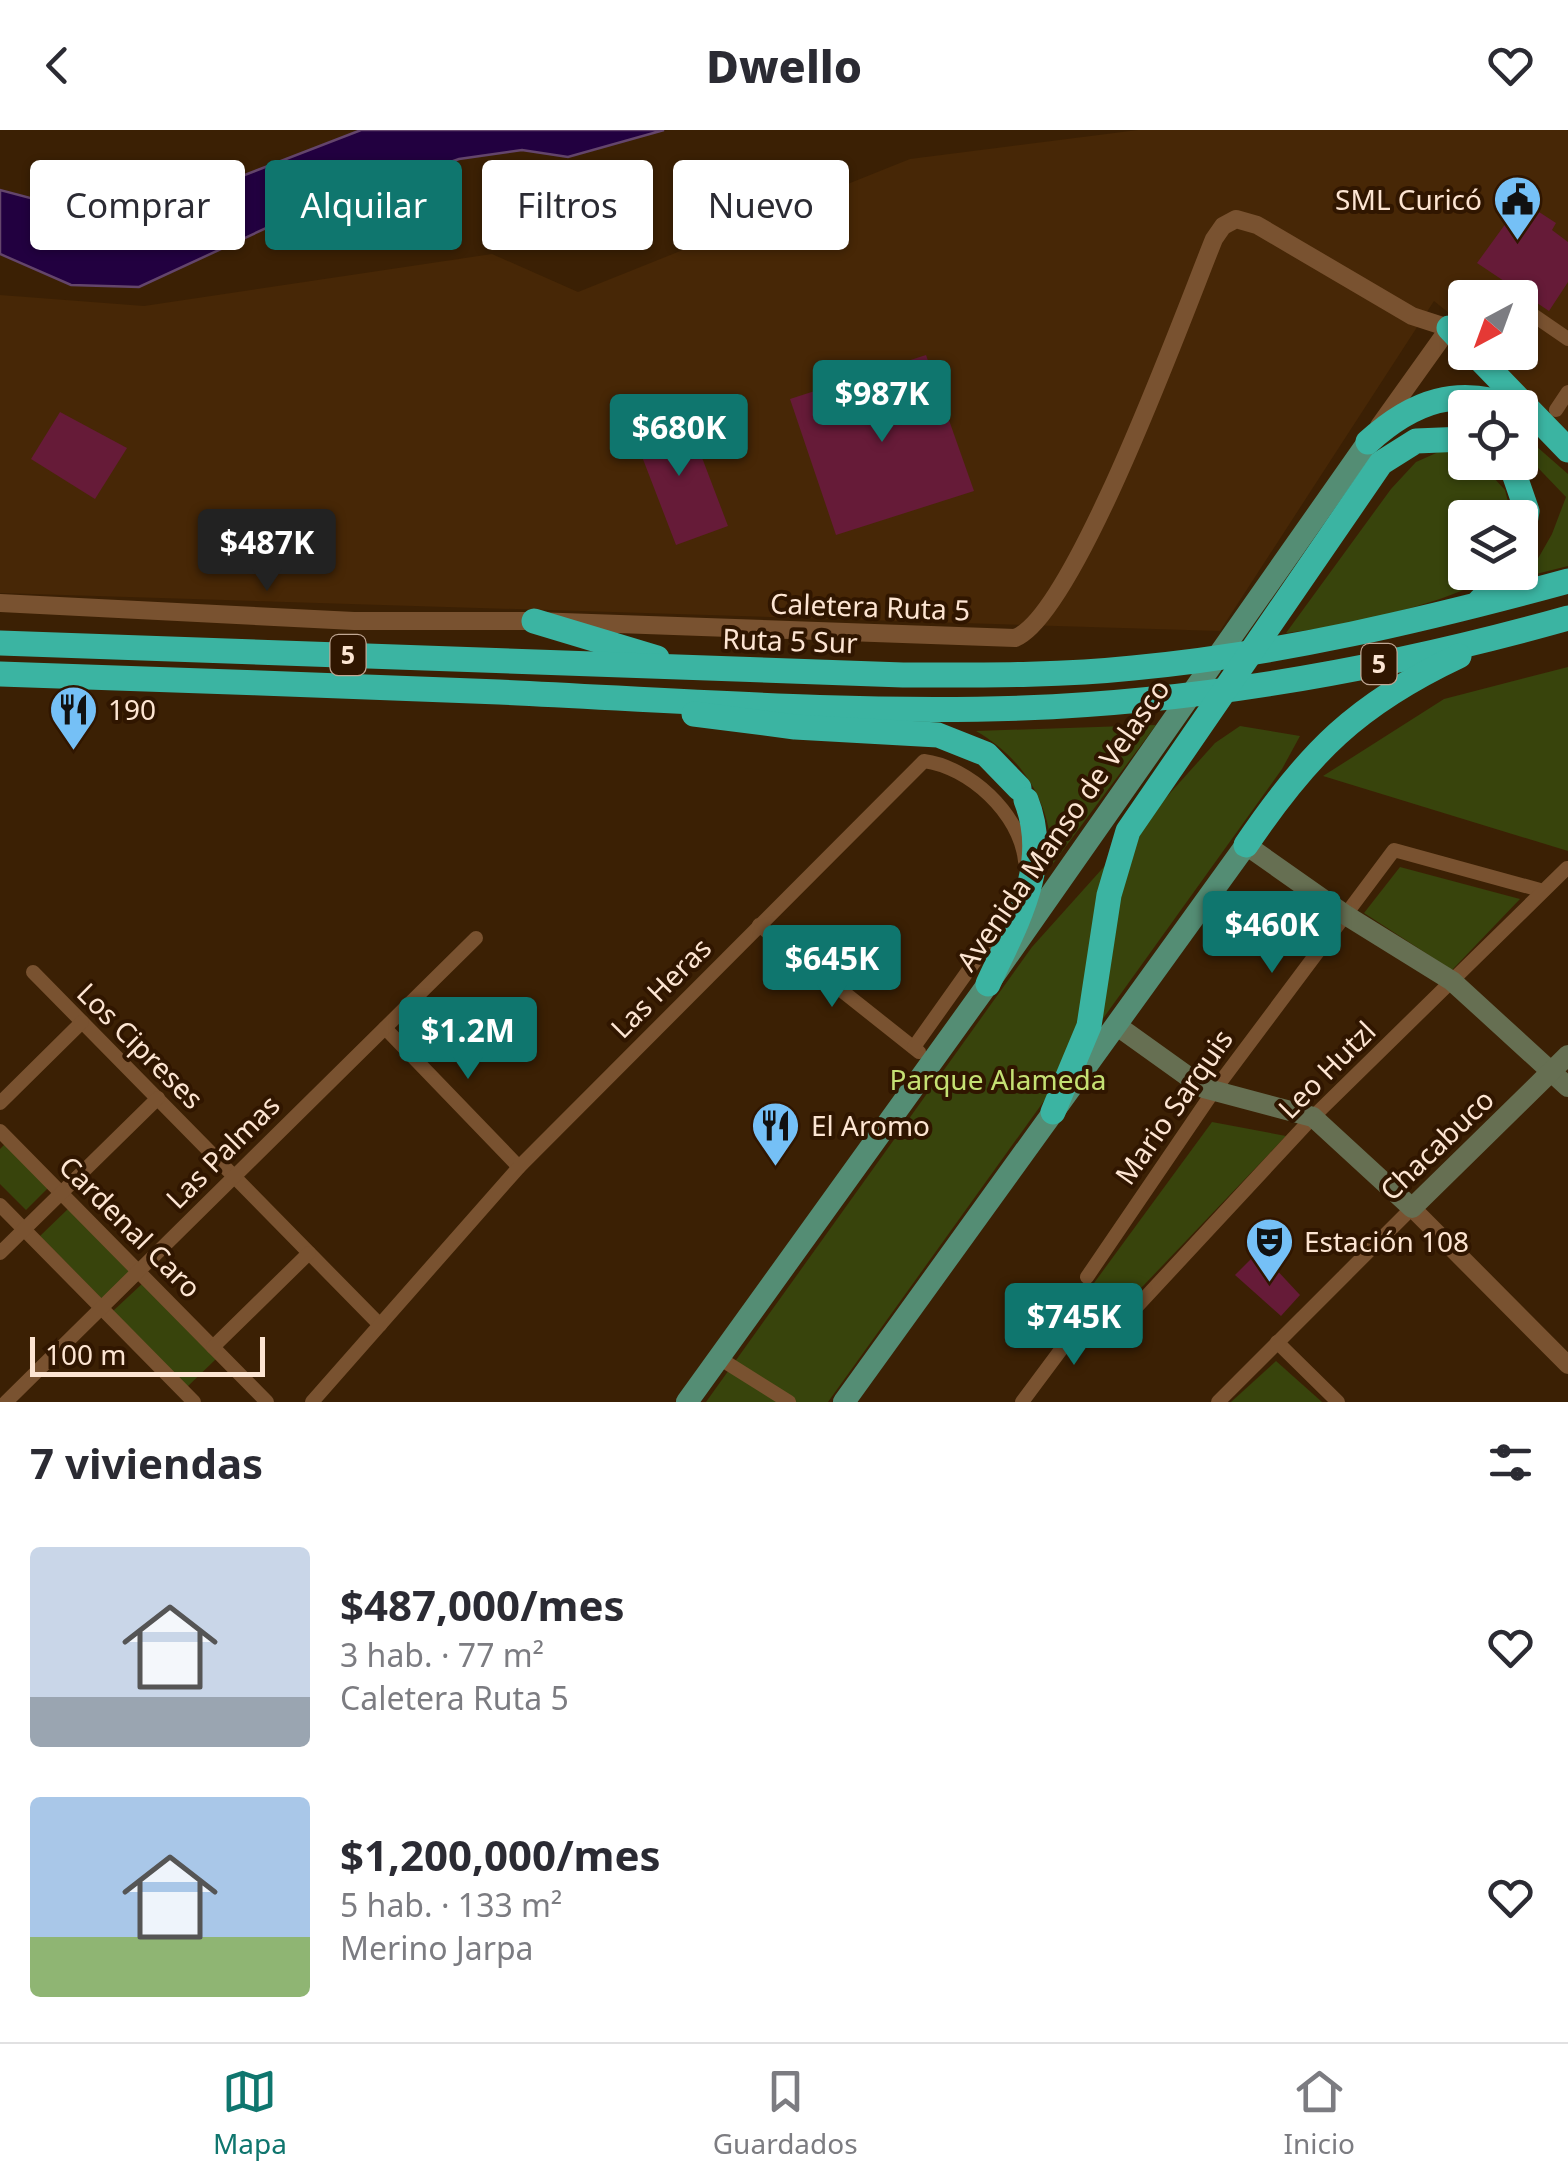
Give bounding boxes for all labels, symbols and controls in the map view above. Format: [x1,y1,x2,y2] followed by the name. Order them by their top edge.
[706,35,862,96] text: Dwello
[30,38,85,93] icon: back
[1483,38,1538,93] icon: heart
[30,160,245,250] chip: Comprar
[265,160,462,250] chip: Alquilar
[482,160,653,250] chip: Filtros
[673,160,849,250] chip: Nuevo
[1491,174,1543,242] public building icon: SML Curicó
[1335,180,1482,218] place label: SML Curicó
[1448,280,1538,370] north arrow
[1448,280,1538,590] map controls
[812,360,952,445] pin: $987K
[835,371,929,414] text: $987K
[1448,390,1538,480] button: locate
[609,394,749,479] pin: $680K
[632,405,726,448] text: $680K
[1448,500,1538,590] button: layers
[197,509,337,594] pin: $487K
[220,520,314,563] text: $487K
[769,584,971,628] street label: Caletera Ruta 5
[722,619,859,661] street label: Ruta 5 Sur
[330,635,366,675] road number: 5
[1362,644,1396,684] road number: 5
[947,671,1177,978] street label: Avenida Manso de Velasco
[47,684,99,752] restaurant icon: 190
[108,690,156,728] place label: 190
[1202,891,1342,976] pin: $460K
[1225,902,1319,945] text: $460K
[762,925,902,1010] pin: $645K
[602,929,719,1046] street label: Las Heras
[785,936,879,979] text: $645K
[69,974,212,1117] street label: Los Cipreses
[398,997,538,1082] pin: $1.2M
[421,1008,515,1051] text: $1.2M
[1269,1012,1383,1126] street label: Leo Hutzl
[1106,1021,1241,1192] street label: Mario Sarquis
[890,1060,1106,1098] park label: Parque Alameda
[1371,1080,1502,1208] street label: Chacabuco
[157,1086,287,1216] street label: Las Palmas
[750,1100,802,1168] restaurant icon: El Aromo
[811,1106,930,1144] place label: El Aromo
[51,1147,210,1306] street label: Cardenal Caro
[1243,1216,1295,1284] theatre icon: Estación 108
[1304,1222,1469,1260] place label: Estación 108
[1004,1283,1144,1368] pin: $745K
[1027,1294,1121,1337] text: $745K
[30,1332,265,1376] scale bar
[45,1335,127,1373] text: 100 m
[30,1434,263,1491] text: 7 viviendas
[1483,1435,1538,1490] icon: filters
[340,1576,625,1633] text: $487,000/mes
[110,1587,230,1707] icon: home
[1483,1620,1538,1675] icon: heart
[340,1633,544,1676] text: 3 hab. · 77 m²
[340,1676,569,1719] text: Caletera Ruta 5
[340,1826,661,1883] text: $1,200,000/mes
[110,1837,230,1957] icon: home
[1483,1870,1538,1925] icon: heart
[340,1883,562,1926] text: 5 hab. · 133 m²
[340,1926,534,1969] text: Merino Jarpa
[213,2064,287,2162] tab: Mapa
[713,2064,858,2162] tab: Guardados
[1283,2064,1355,2162] tab: Inicio

